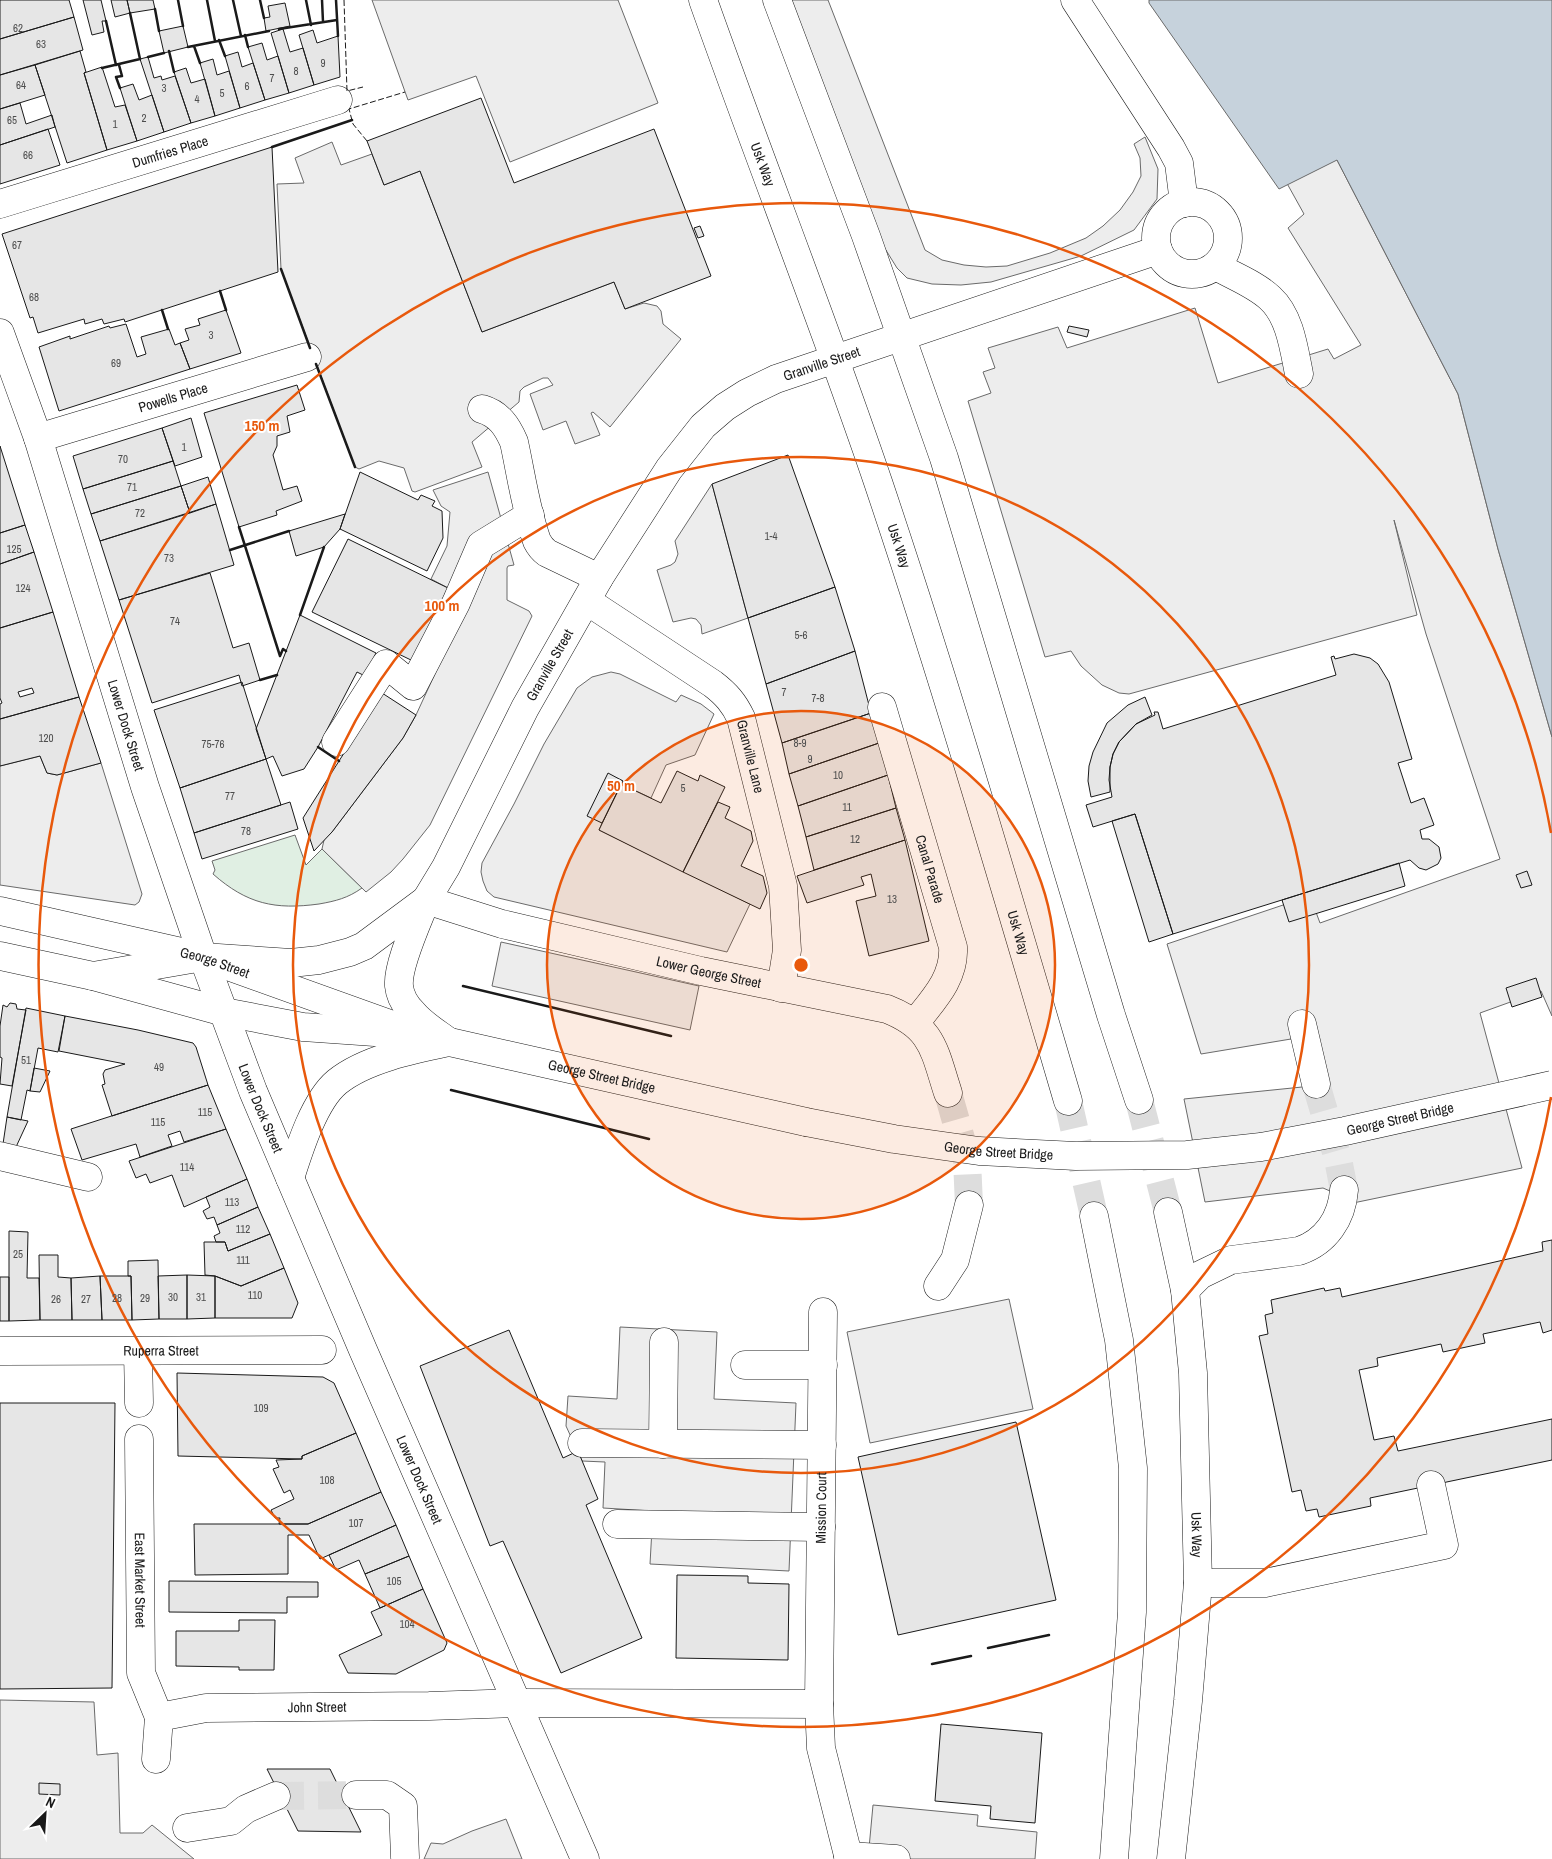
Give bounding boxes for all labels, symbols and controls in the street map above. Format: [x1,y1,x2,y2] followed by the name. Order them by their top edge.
[13,21,23,35] house number: 62
[36,37,46,51] house number: 63
[320,56,326,70] house number: 9
[293,64,299,78] house number: 8
[269,71,275,85] house number: 7
[16,78,26,92] house number: 64
[244,79,250,93] house number: 6
[161,81,167,95] house number: 3
[219,86,225,100] house number: 5
[194,92,200,106] house number: 4
[141,111,147,125] house number: 2
[7,113,17,127] house number: 65
[112,117,118,131] house number: 1
[130,131,210,172] street label: Dumfries Place
[747,140,779,189] street label: Usk Way
[23,148,33,162] house number: 66
[12,238,22,252] house number: 67
[29,290,39,304] house number: 68
[208,328,214,342] house number: 3
[781,342,862,385] street label: Granville Street
[111,356,121,370] house number: 69
[136,378,210,416] street label: Powells Place
[245,415,279,436] text: 150 m
[181,440,187,454] house number: 1
[118,452,128,466] house number: 70
[127,480,137,494] house number: 71
[135,506,145,520] house number: 72
[884,521,915,570] street label: Usk Way
[764,529,778,543] house number: 1-4
[6,542,22,556] house number: 125
[164,551,174,565] house number: 73
[15,581,31,595] house number: 124
[425,595,459,616] text: 100 m
[170,614,180,628] house number: 74
[522,626,577,704] street label: Granville Street
[794,628,808,642] house number: 5-6
[104,677,149,773] street label: Lower Dock Street
[781,685,787,699] house number: 7
[811,691,825,705] house number: 7-8
[733,718,768,795] street label: Granville Lane
[38,731,54,745] house number: 120
[793,736,807,750] house number: 8-9
[201,737,225,751] house number: 75-76
[807,752,813,766] house number: 9
[833,768,843,782] house number: 10
[607,775,635,796] text: 50 m
[680,781,686,795] house number: 5
[225,789,235,803] house number: 77
[842,800,852,814] house number: 11
[241,824,251,838] house number: 78
[850,832,860,846] house number: 12
[911,833,949,905] street label: Canal Parade
[887,892,897,906] house number: 13
[1003,908,1034,957] street label: Usk Way
[178,943,252,982] street label: George Street
[655,952,763,992] street label: Lower George Street
[792,956,810,974] centre of rings
[21,1053,31,1067] house number: 51
[546,1055,657,1097] street label: George Street Bridge
[154,1060,164,1074] house number: 49
[235,1061,287,1155] street label: Lower Dock Street
[1345,1098,1455,1139] street label: George Street Bridge
[198,1105,212,1119] house number: 115
[151,1115,165,1129] house number: 115
[943,1137,1054,1164] street label: George Street Bridge
[180,1160,194,1174] house number: 114
[225,1195,239,1209] house number: 113
[236,1222,250,1236] house number: 112
[13,1247,23,1261] house number: 25
[236,1253,250,1267] house number: 111
[248,1288,262,1302] house number: 110
[168,1290,178,1304] house number: 30
[196,1290,206,1304] house number: 31
[112,1291,122,1305] house number: 28
[140,1291,150,1305] house number: 29
[51,1292,61,1306] house number: 26
[81,1292,91,1306] house number: 27
[123,1341,199,1360] street label: Ruperra Street
[253,1401,269,1415] house number: 109
[392,1433,447,1526] street label: Lower Dock Street
[812,1472,830,1544] street label: Mission Court
[319,1473,335,1487] house number: 108
[1187,1512,1206,1558] street label: Usk Way
[348,1516,364,1530] house number: 107
[131,1532,150,1628] street label: East Market Street
[386,1574,402,1588] house number: 105
[399,1617,415,1631] house number: 104
[288,1698,347,1716] street label: John Street
[20,1789,70,1839] north arrow
[43,1792,58,1812] text: N

